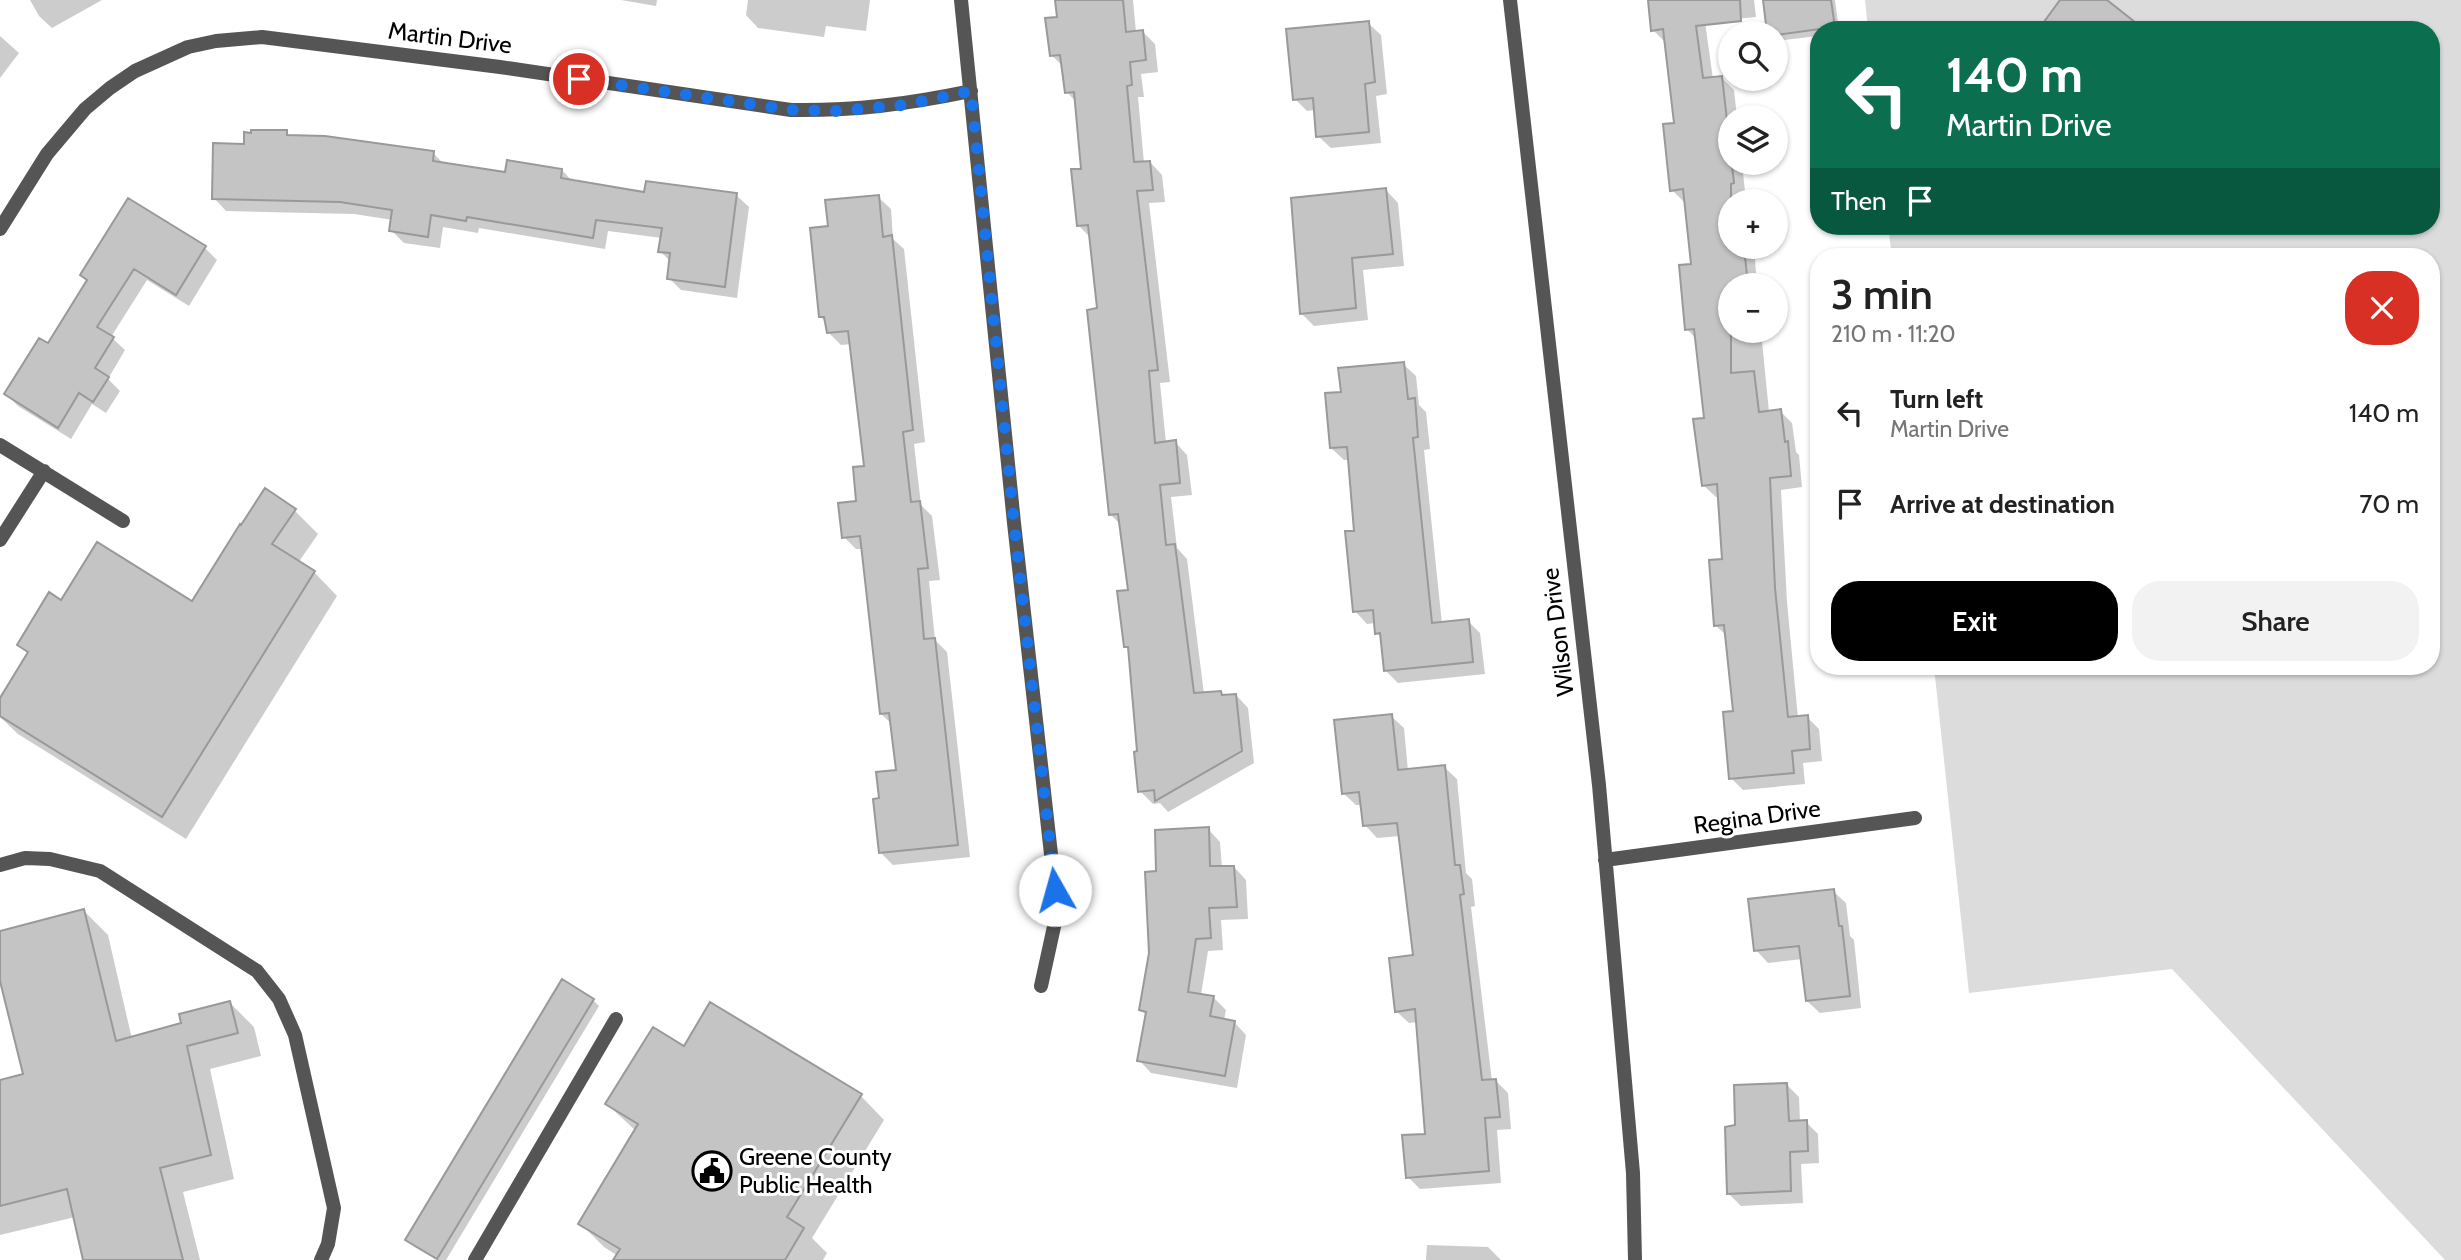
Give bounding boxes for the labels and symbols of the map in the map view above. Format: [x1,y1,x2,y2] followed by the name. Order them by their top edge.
[387,16,514,59] street label: Martin Drive
[549,49,609,109] pin
[1535,566,1580,698] street label: Wilson Drive
[1692,793,1822,840] street label: Regina Drive
[1018,853,1092,927] position arrow
[739,1142,892,1199] place label: Greene County Public Health
[691,1150,733,1192] public building icon: Greene County Public Health

